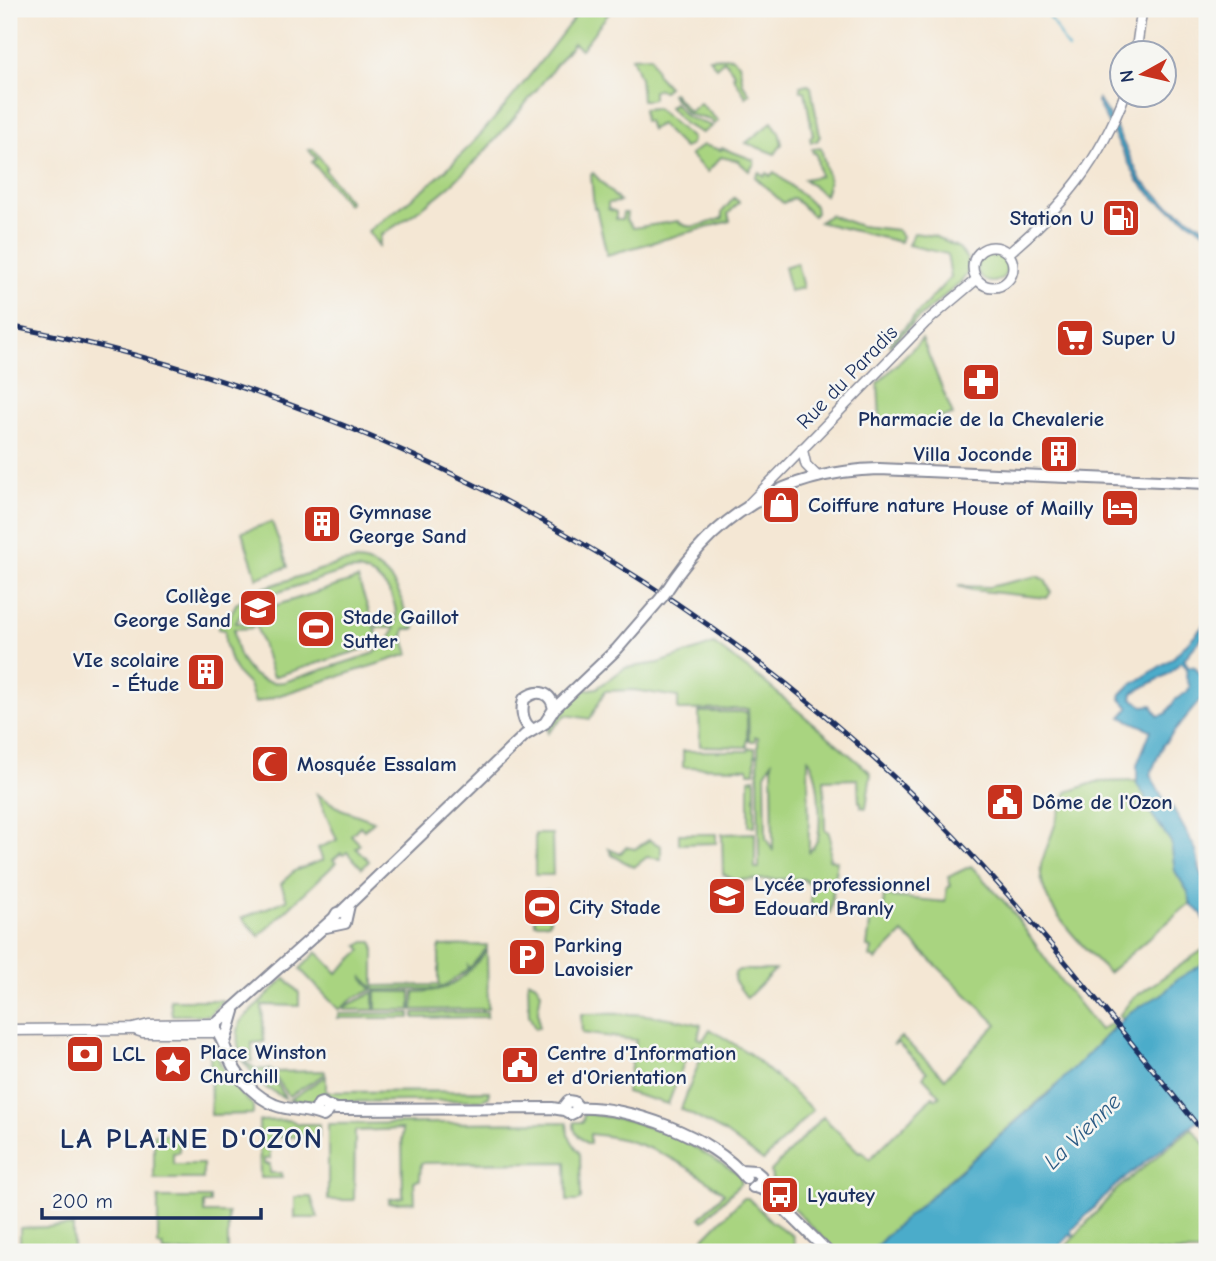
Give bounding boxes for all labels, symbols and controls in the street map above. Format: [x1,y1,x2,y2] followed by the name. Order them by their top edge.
[1108,38,1178,108] north arrow
[1115,69,1139,84] text: N
[1100,197,1142,239] fuel station icon: Station U
[1010,206,1094,230] place label: Station U
[1054,317,1096,359] supermarket icon: Super U
[792,320,902,434] street label: Rue du Paradis
[1102,326,1176,350] place label: Super U
[960,361,1002,403] pharmacy icon: Pharmacie de la Chevalerie
[858,407,1104,431] place label: Pharmacie de la Chevalerie
[1038,433,1080,475] building icon: Villa Joconde
[913,442,1032,466] place label: Villa Joconde
[760,484,802,526] shop icon: Coiffure nature
[1099,487,1141,529] hotel icon: House of Mailly
[808,493,945,517] place label: Coiffure nature
[952,496,1093,520] place label: House of Mailly
[349,500,467,548] place label: Gymnase George Sand
[301,503,343,545] building icon: Gymnase George Sand
[113,584,231,632] place label: Collège George Sand
[237,587,279,629] school or university icon: Collège George Sand
[343,605,460,653] place label: Stade Gaillot Sutter
[295,608,337,650] sports icon: Stade Gaillot Sutter
[73,648,179,696] place label: VIe scolaire - Étude
[185,651,227,693] building icon: VIe scolaire - Étude
[249,743,291,785] mosque icon: Mosquée Essalam
[297,752,457,776] place label: Mosquée Essalam
[984,781,1026,823] public building icon: Dôme de l'Ozon
[1032,790,1173,814] place label: Dôme de l'Ozon
[754,872,930,920] place label: Lycée professionnel Edouard Branly
[706,875,748,917] school or university icon: Lycée professionnel Edouard Branly
[521,886,563,928] sports icon: City Stade
[569,895,661,919] place label: City Stade
[554,933,633,981] place label: Parking Lavoisier
[506,936,548,978] parking icon: Parking Lavoisier
[64,1033,106,1075] bank icon: LCL
[200,1040,327,1088] place label: Place Winston Churchill
[547,1041,736,1089] place label: Centre d'Information et d'Orientation
[112,1042,146,1066] place label: LCL
[152,1043,194,1085] place icon: Place Winston Churchill
[499,1044,541,1086] public building icon: Centre d'Information et d'Orientation
[1038,1088,1127,1175] water label: La Vienne
[60,1123,324,1155] district label: LA PLAINE D'OZON
[759,1174,801,1216] bus stop icon: Lyautey
[42,1177,261,1221] scale bar
[807,1183,875,1207] place label: Lyautey
[52,1189,113,1213] text: 200 m

